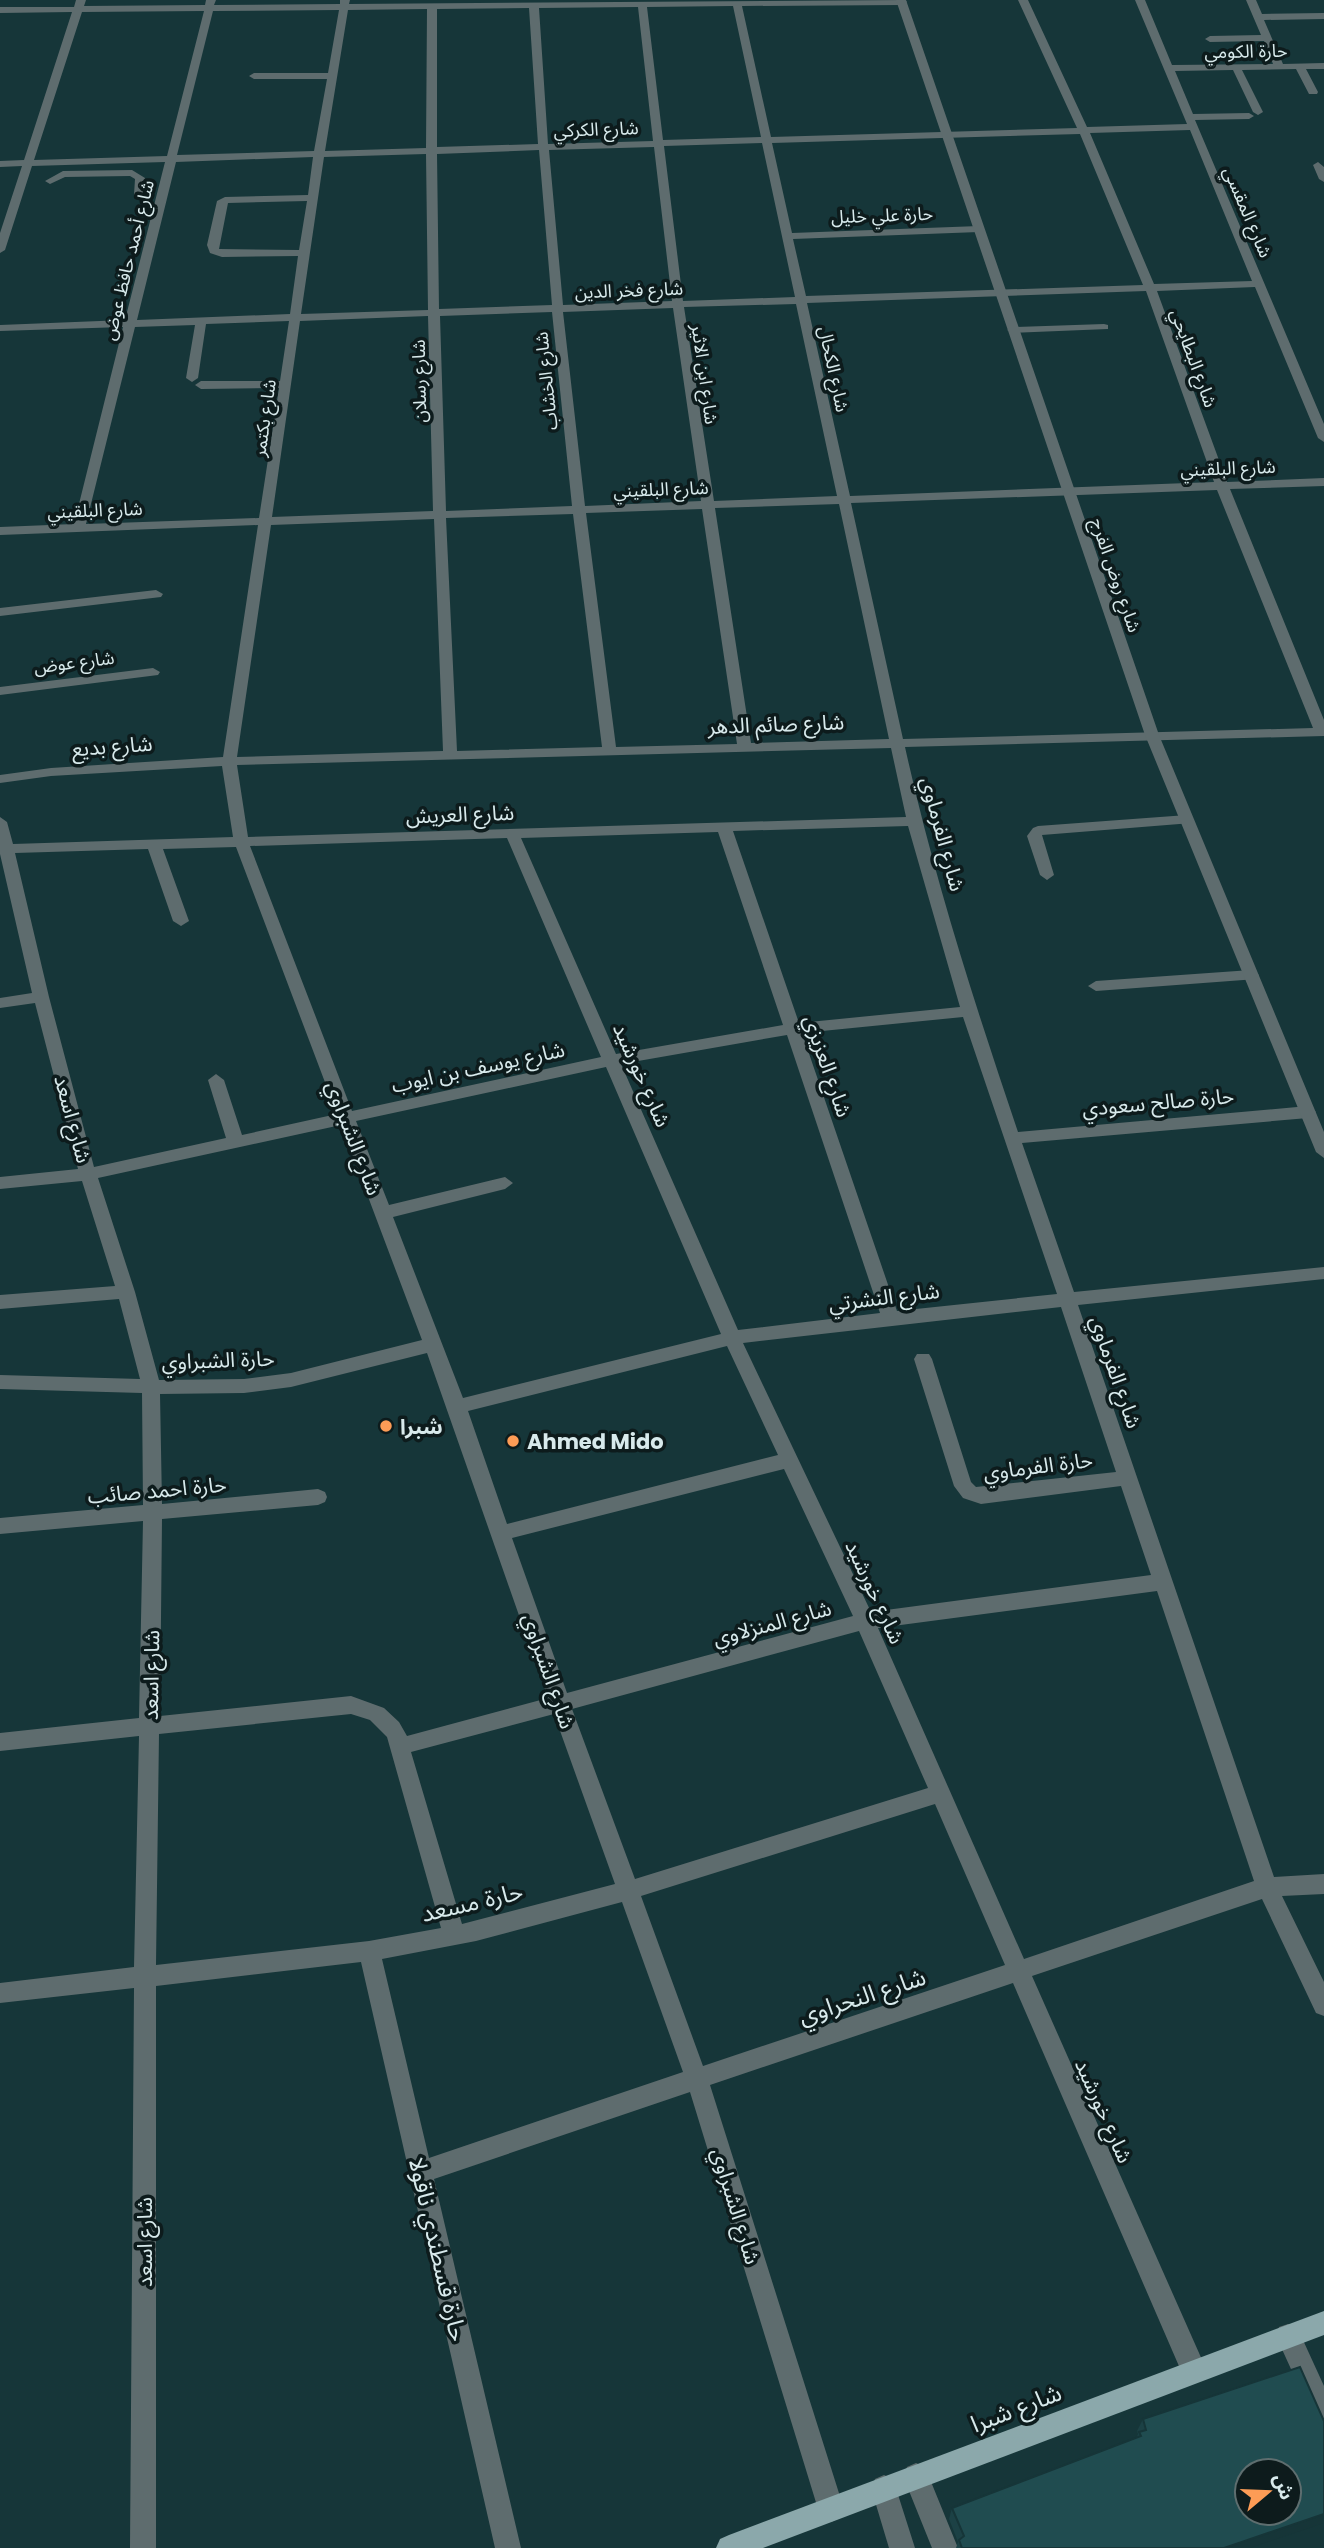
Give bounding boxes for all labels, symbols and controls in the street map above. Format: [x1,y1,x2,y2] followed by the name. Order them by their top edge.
[1204,38,1288,65] street label: حارة الكومي
[553,115,639,145] street label: شارع الكركي
[1216,163,1278,262] street label: شارع المقسي
[96,177,162,343] street label: شارع أحمد حافظ عوض
[831,201,934,230] street label: حارة علي خليل
[574,276,684,306] street label: شارع فخر الدين
[1163,305,1223,411] street label: شارع البطايحي
[683,321,724,426] street label: شارع ابن الاثير
[811,324,855,415] street label: شارع الكحال
[528,330,566,431] street label: شارع الخشاب
[406,339,434,423] street label: شارع رسلان
[246,378,284,460] street label: شارع بكتمر
[1180,454,1276,484] street label: شارع البلقيني
[613,475,709,505] street label: شارع البلقيني
[47,496,143,526] street label: شارع البلقيني
[1083,515,1147,636] street label: شارع روض الفرج
[32,645,116,681] street label: شارع عوض
[706,707,845,742] street label: شارع صائم الدهر
[71,729,153,764] street label: شارع بديع
[912,774,972,895] street label: شارع الفرماوي
[405,798,515,831] street label: شارع العريش
[795,1011,859,1122] street label: شارع العزيزي
[605,1018,678,1132] street label: شارع خورشيد
[389,1034,568,1101] street label: شارع يوسف بن ايوب
[46,1072,99,1167] street label: شارع اسعد
[317,1077,389,1200] street label: شارع الشبراوي
[1081,1081,1235,1125] street label: حارة صالح سعودي
[827,1276,941,1320] street label: شارع النشرتي
[1081,1312,1149,1433] street label: شارع الفرماوي
[161,1344,275,1378] street label: حارة الشبراوي
[400,1412,443,1441] place label: شبرا
[378,1418,394,1434] marker: شبرا
[527,1427,664,1456] place label: Ahmed Mido
[505,1433,521,1449] marker: Ahmed Mido
[982,1445,1095,1489] street label: حارة الفرماوي
[86,1469,228,1511] street label: حارة احمد صائب
[837,1535,912,1649] street label: شارع خورشيد
[709,1593,835,1655] street label: شارع المنزلاوي
[514,1609,582,1733] street label: شارع الشبراوي
[136,1630,167,1720] street label: شارع اسعد
[418,1874,526,1930] street label: حارة مسعد
[794,1960,931,2035] street label: شارع النحراوي
[1067,2054,1140,2168] street label: شارع خورشيد
[703,2144,767,2268] street label: شارع الشبراوي
[398,2154,475,2345] street label: حارة قسطندي ناقولا
[130,2197,160,2287] street label: شارع اسعد
[966,2376,1067,2441] street label: شارع شبرا
[1233,2457,1303,2527] north arrow
[1267,2470,1301,2503] text: ش

